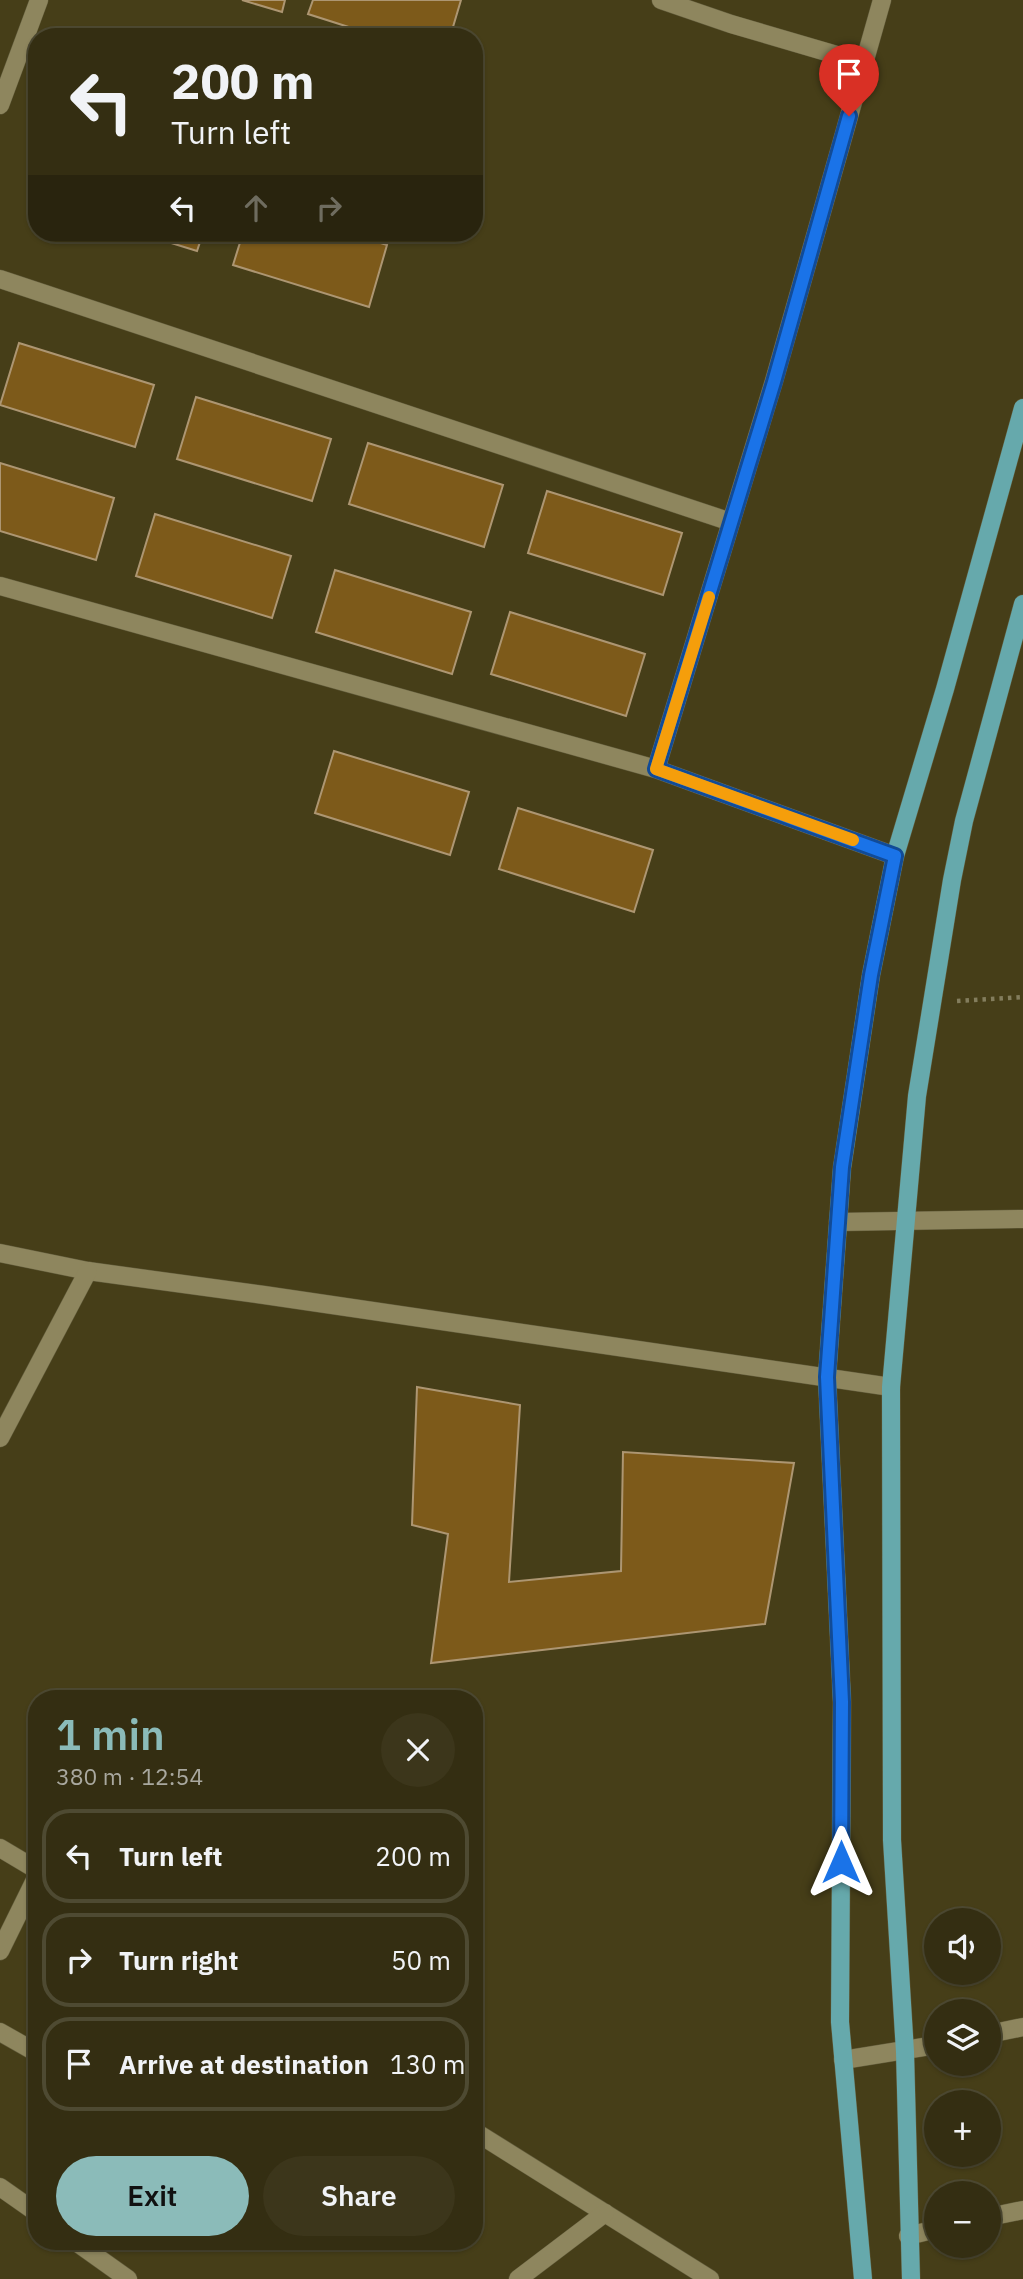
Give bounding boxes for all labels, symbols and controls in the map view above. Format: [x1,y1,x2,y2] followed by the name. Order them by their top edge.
[819,44,879,116] pin
[171,49,315,112] text: 200 m
[830,55,868,93] icon: arrive
[56,56,147,147] icon: left
[171,111,291,153] text: Turn left
[164,189,202,227] icon: left
[237,189,275,227] icon: ahead
[310,189,348,227] icon: right
[56,1707,165,1762] text: 1 min
[381,1713,455,1787] button: close
[56,1761,203,1791] text: 380 m · 12:54
[804,1825,878,1899] position arrow
[60,1837,98,1875] icon: left
[119,1839,222,1873] text: Turn left
[375,1839,451,1873] text: 200 m
[924,1908,1001,2258] map controls
[924,1908,1001,1985] button: sound
[60,1941,98,1979] icon: right
[119,1943,238,1977] text: Turn right
[391,1943,451,1977] text: 50 m
[924,1999,1001,2076] button: layers
[60,2045,98,2083] icon: arrive
[119,2047,369,2081] text: Arrive at destination
[390,2047,466,2081] text: 130 m
[924,2090,1001,2167] button: +
[56,2156,249,2236] button: Exit
[263,2156,455,2236] button: Share
[924,2181,1001,2258] button: −

